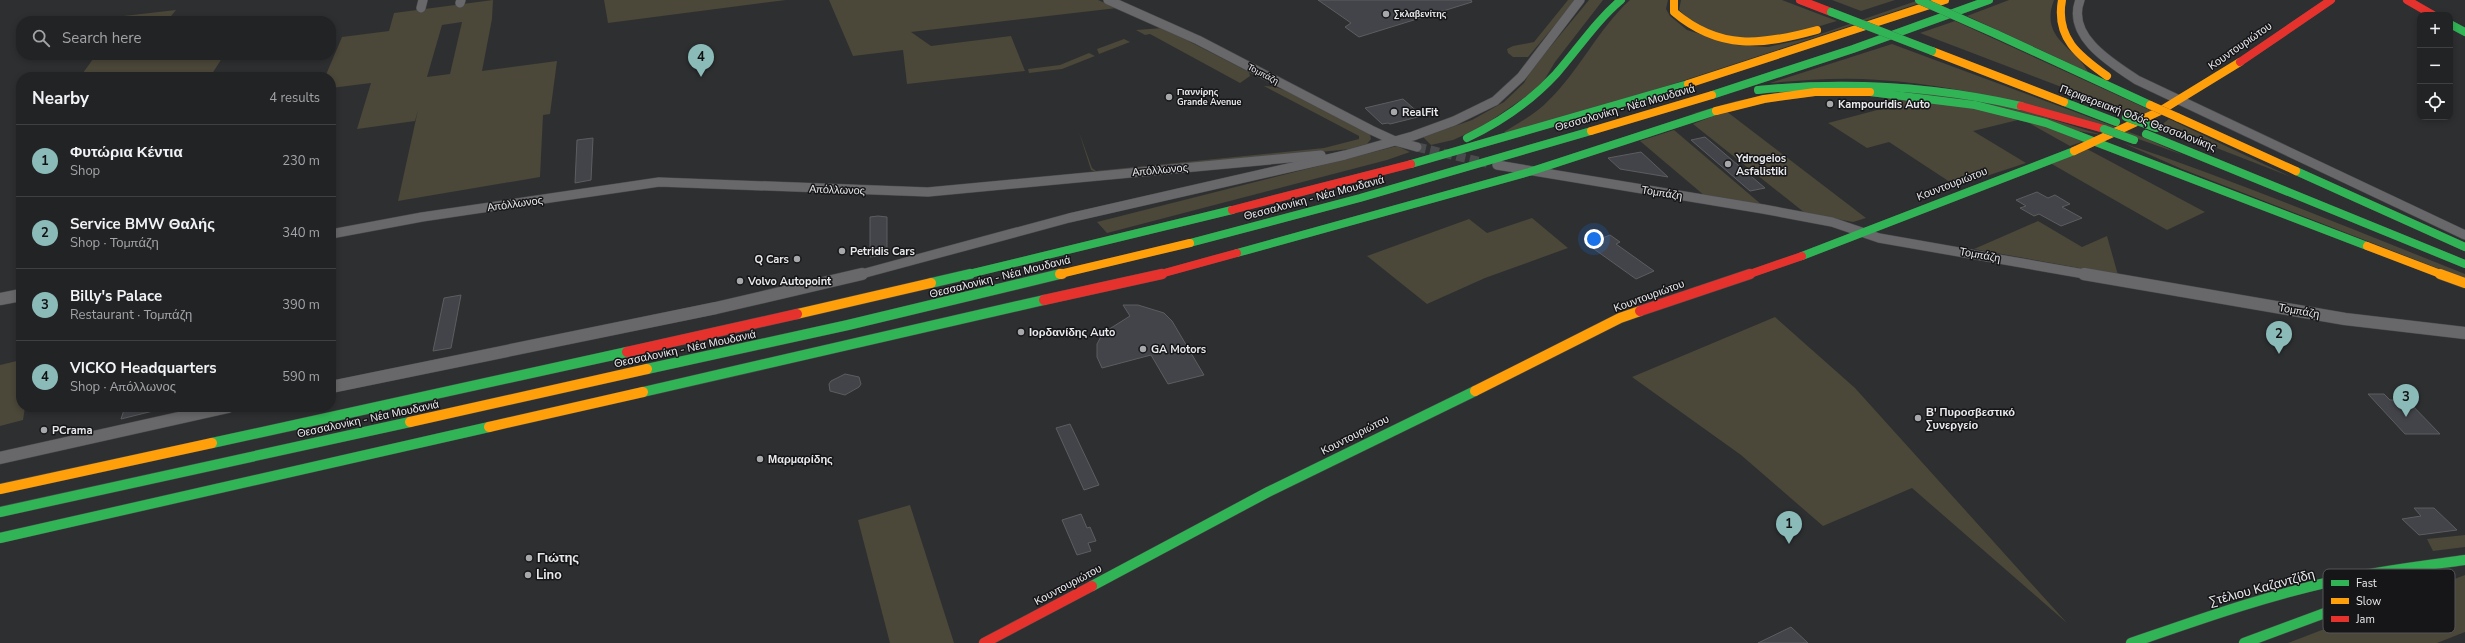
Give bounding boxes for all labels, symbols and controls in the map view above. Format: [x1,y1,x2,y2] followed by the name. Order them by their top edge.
[1394,8,1447,20] place label: Σκλαβενίτης
[1381,9,1391,19] marker: Σκλαβενίτης
[2417,12,2453,120] map controls
[2417,12,2453,48] button: +
[16,16,336,60] search box
[2205,18,2275,74] street label: Κουντουριώτου
[30,27,52,49] icon: search
[62,28,142,48] text: Search here
[688,44,714,77] pin: 4
[2417,48,2453,84] button: −
[1245,61,1281,87] street label: Τομπάζη
[1553,81,1697,135] street label: Θεσσαλονίκη - Νέα Μουδανιά
[2058,81,2218,155] street label: Περιφερειακή Οδός Θεσσαλονίκης
[2417,84,2453,120] button: locate
[1177,86,1241,108] place label: Γιαννίρης Grande Avenue
[32,87,89,110] text: Nearby
[269,89,320,107] text: 4 results
[1164,92,1174,102] marker: Γιαννίρης Grande Avenue
[1838,97,1930,112] place label: Kampouridis Auto
[1825,99,1835,109] marker: Kampouridis Auto
[1402,105,1439,120] place label: RealFit
[1389,107,1399,117] marker: RealFit
[70,142,183,162] text: Φυτώρια Κέντια
[1735,151,1787,179] place label: Ydrogeios Asfalistiki
[41,152,49,170] text: 1
[282,152,320,170] text: 230 m
[1723,159,1733,169] marker: Ydrogeios Asfalistiki
[1131,160,1189,180] street label: Απόλλωνος
[70,162,100,180] text: Shop
[1914,164,1990,204] street label: Κουντουριώτου
[1242,172,1387,224] street label: Θεσσαλονίκη - Νέα Μουδανιά
[809,182,865,198] street label: Απόλλωνος
[1640,182,1684,204] street label: Τομπάζη
[486,193,544,215] street label: Απόλλωνος
[70,214,215,234] text: Service BMW Θαλής
[41,224,49,242] text: 2
[282,224,320,242] text: 340 m
[1584,229,1604,249] your location
[70,234,159,252] text: Shop · Τομπάζη
[850,244,915,259] place label: Petridis Cars
[1958,244,2002,266] street label: Τομπάζη
[837,246,847,256] marker: Petridis Cars
[754,252,789,267] place label: Q Cars
[928,252,1073,302] street label: Θεσσαλονίκη - Νέα Μουδανιά
[792,254,802,264] marker: Q Cars
[747,274,832,289] place label: Volvo Autopoint
[735,276,745,286] marker: Volvo Autopoint
[1611,276,1687,316] street label: Κουντουριώτου
[70,286,162,306] text: Billy's Palace
[41,296,49,314] text: 3
[282,296,320,314] text: 390 m
[2277,300,2321,322] street label: Τομπάζη
[70,306,192,324] text: Restaurant · Τομπάζη
[2266,321,2292,354] pin: 2
[1029,325,1115,340] place label: Ιορδανίδης Auto
[613,326,758,371] street label: Θεσσαλονίκη - Νέα Μουδανιά
[1016,327,1026,337] marker: Ιορδανίδης Auto
[1151,342,1206,357] place label: GA Motors
[1138,344,1148,354] marker: GA Motors
[70,358,217,378] text: VICKO Headquarters
[41,368,49,386] text: 4
[282,368,320,386] text: 590 m
[70,378,176,396] text: Shop · Απόλλωνος
[2393,384,2419,417] pin: 3
[296,396,441,441] street label: Θεσσαλονίκη - Νέα Μουδανιά
[1926,405,2015,433] place label: Β' Πυροσβεστικό Συνεργείο
[1318,411,1392,459] street label: Κουντουριώτου
[1913,413,1923,423] marker: Β' Πυροσβεστικό Συνεργείο
[52,423,93,438] place label: PCrama
[39,425,49,435] marker: PCrama
[768,452,833,467] place label: Μαρμαρίδης
[755,454,765,464] marker: Μαρμαρίδης
[1776,511,1802,544] pin: 1
[537,549,579,567] place label: Γιώτης
[524,553,534,563] marker: Γιώτης
[1032,561,1104,609] street label: Κουντουριώτου
[2207,565,2317,611] street label: Στέλιου Καζαντζίδη
[536,566,562,584] place label: Lino
[2323,569,2455,633] legend
[523,570,533,580] marker: Lino
[2356,576,2377,591] text: Fast
[2356,594,2381,609] text: Slow
[2355,612,2375,627] text: Jam

